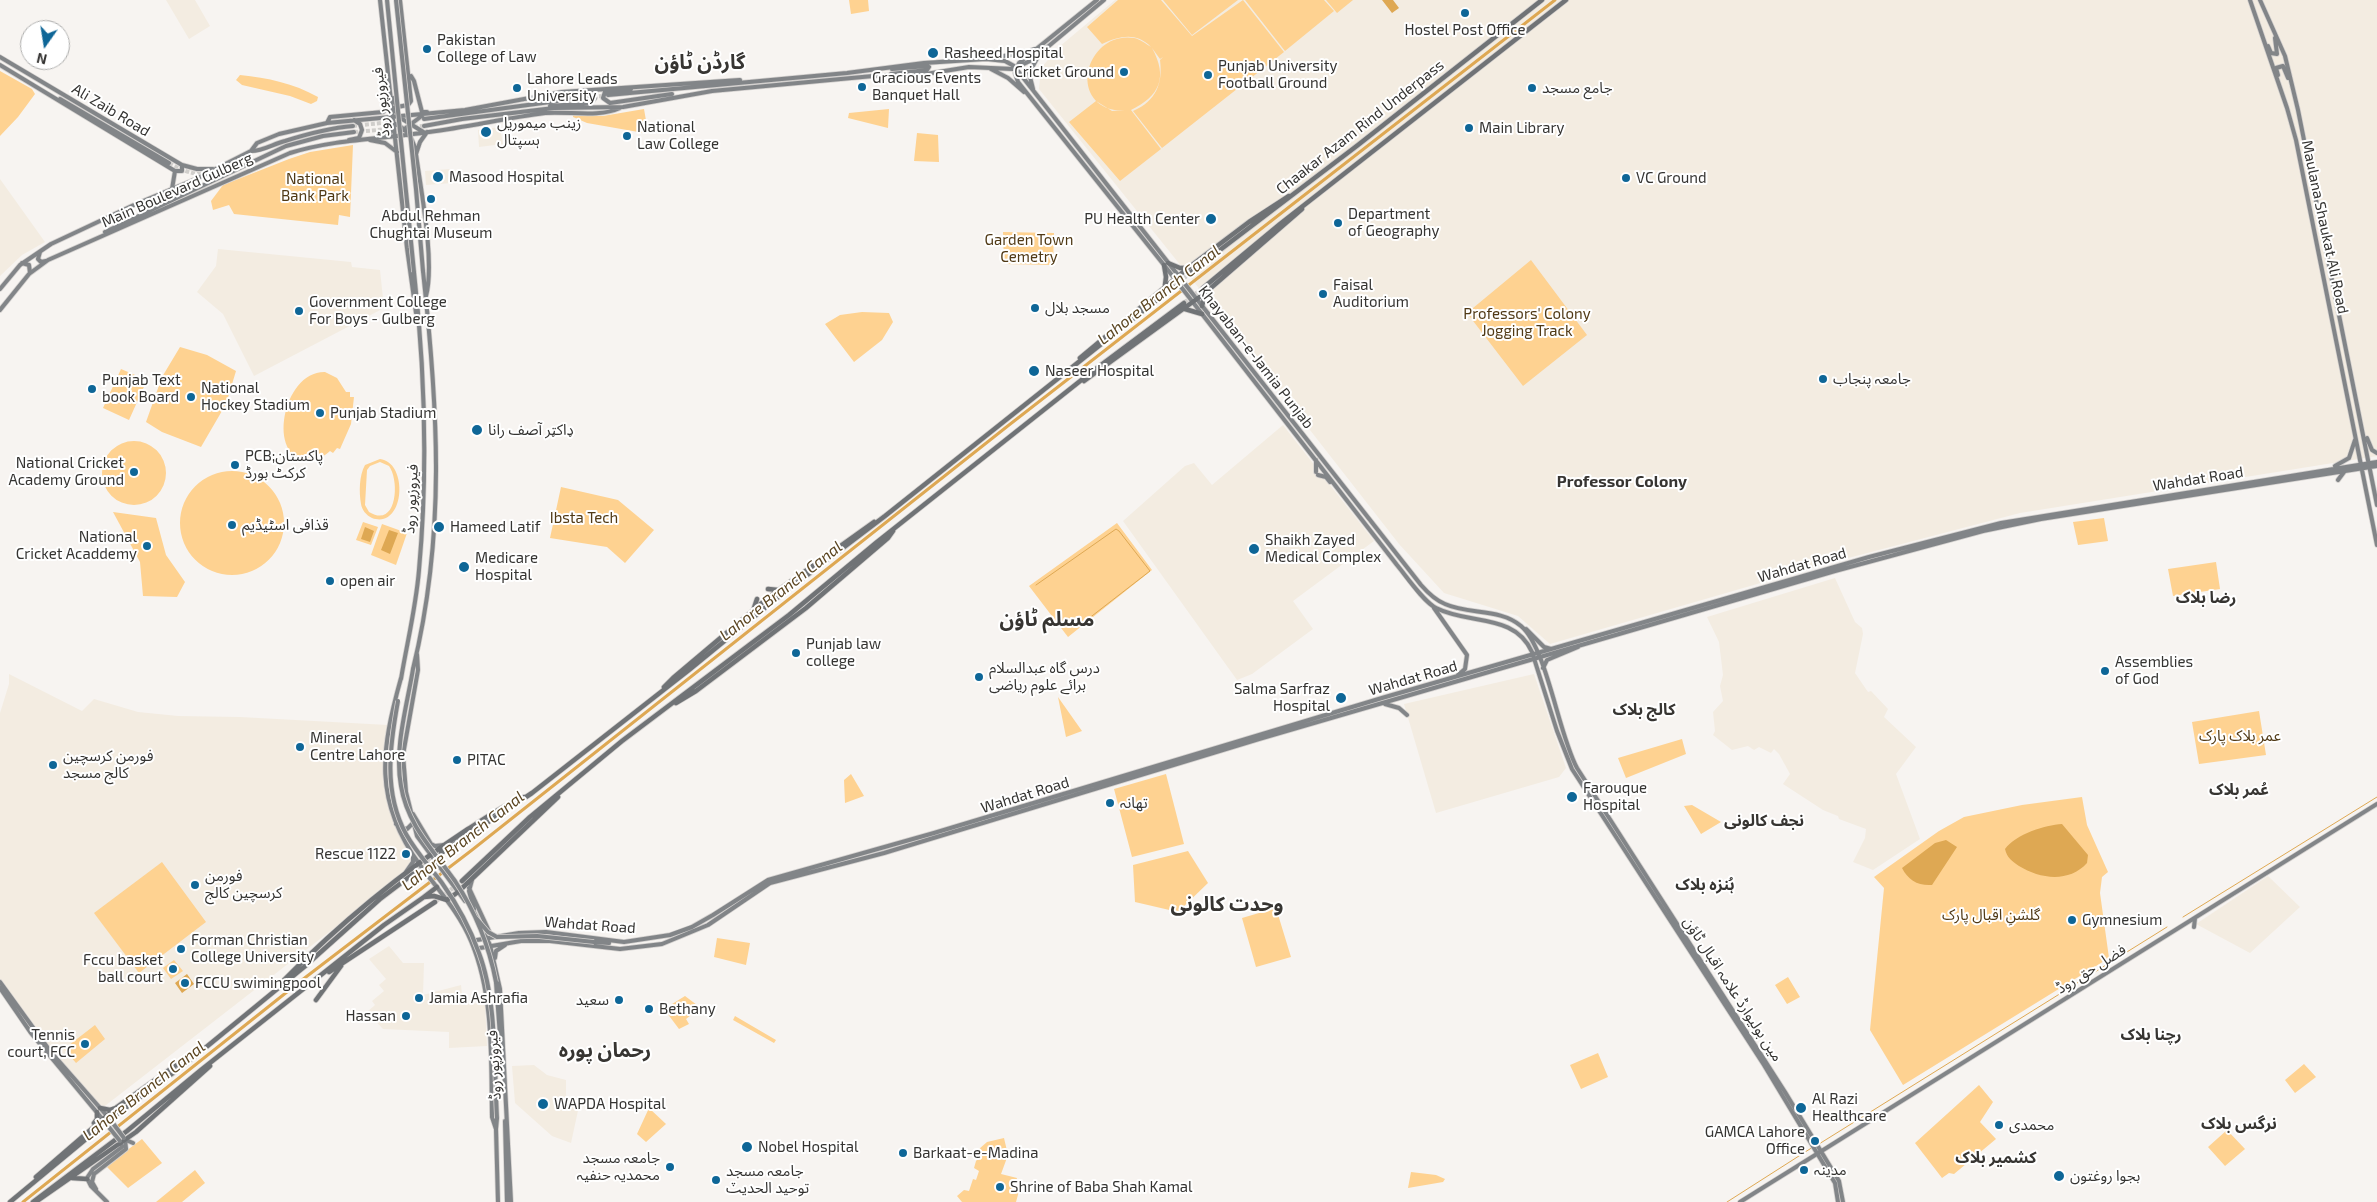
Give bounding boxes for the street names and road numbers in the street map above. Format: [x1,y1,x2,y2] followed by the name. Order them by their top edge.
[1273,56,1447,198] street label: Chaakar Azam Rind Underpass
[368,66,394,138] street label: فیروزپور روڈ
[69,80,153,140] street label: Ali Zaib Road
[2298,138,2352,316] street label: Maulana Shaukat Ali Road
[99,149,255,231] street label: Main Boulevard Gulberg
[1194,282,1318,432] street label: Khayaban-e-Jamia Punjab
[2151,463,2245,495] street label: Wahdat Road
[400,464,422,534] street label: فیروزپور روڈ
[1756,544,1848,586] street label: Wahdat Road
[1367,657,1459,699] street label: Wahdat Road
[979,773,1071,817] street label: Wahdat Road
[544,913,636,937] street label: Wahdat Road
[1679,913,1787,1065] street label: مین بولیوارڈ علامہ اقبال ٹاؤن
[2053,940,2129,998] street label: فضل حق روڈ
[483,1030,505,1100] street label: فیروزپور روڈ

